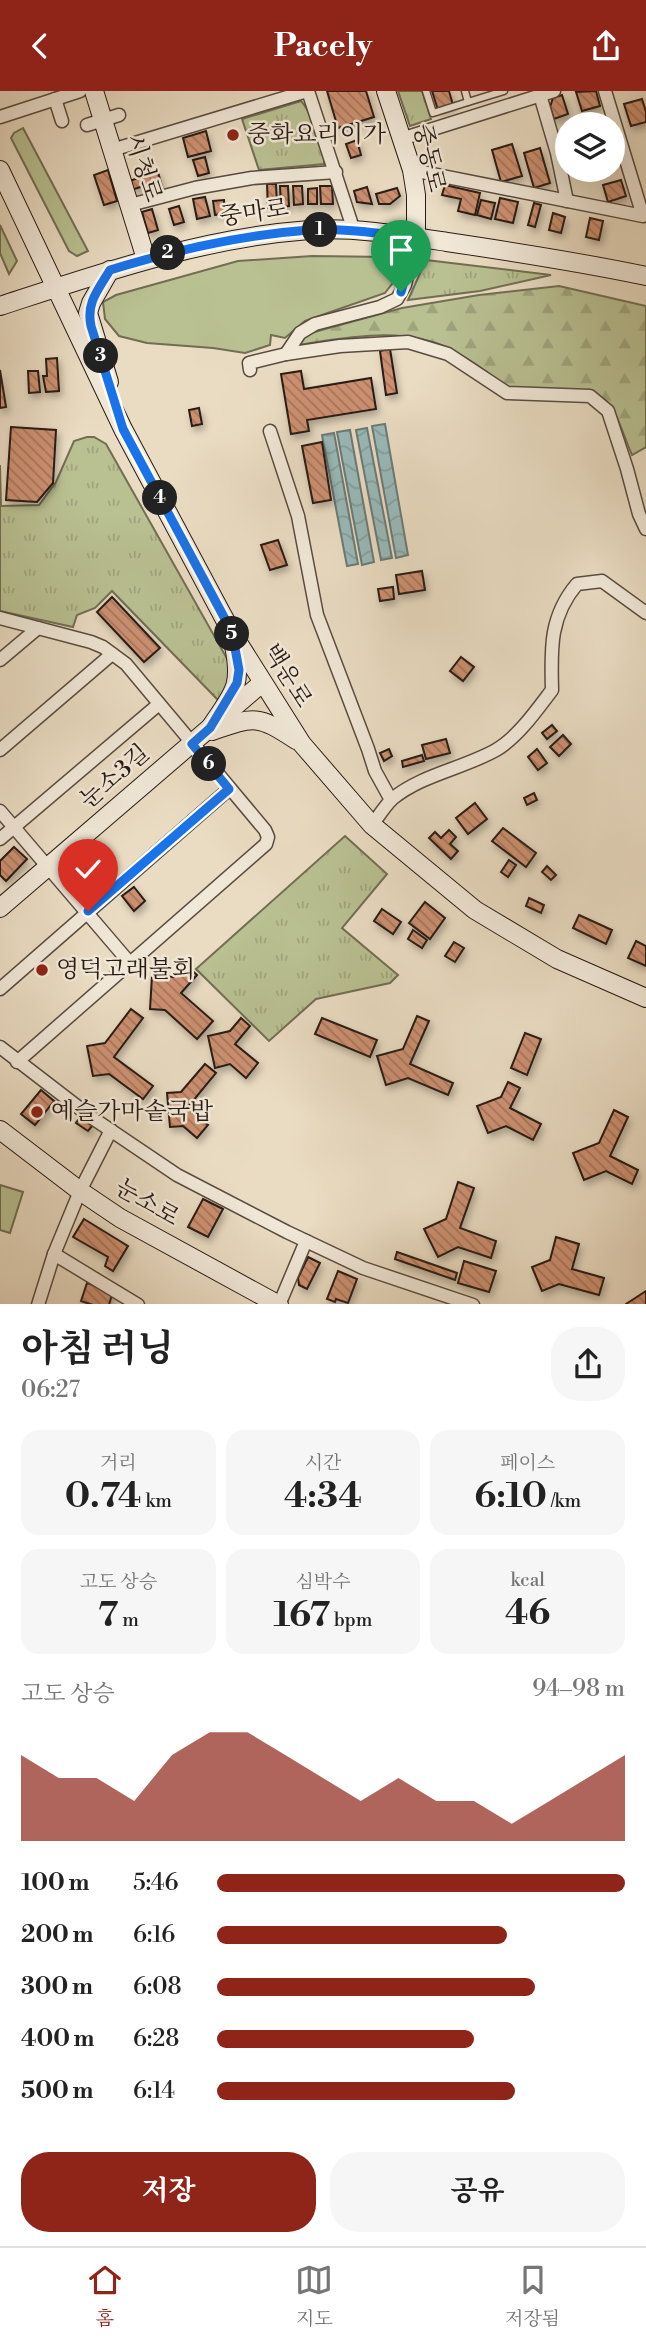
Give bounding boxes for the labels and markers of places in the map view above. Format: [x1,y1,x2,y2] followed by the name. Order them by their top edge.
[247,120,386,150] place label: 중화요리이가
[225,127,241,143] marker: 중화요리이가
[302,213,338,247] pin: 1
[371,220,431,292] pin
[150,235,186,271] pin: 2
[84,338,119,373] pin: 3
[142,481,178,515] pin: 4
[215,617,250,651] pin: 5
[192,747,227,781] pin: 6
[58,839,118,911] pin
[56,955,195,985] place label: 영덕고래불회
[34,962,50,978] marker: 영덕고래불회
[51,1097,213,1127] place label: 예슬가마솥국밥
[29,1104,45,1120] marker: 예슬가마솥국밥

